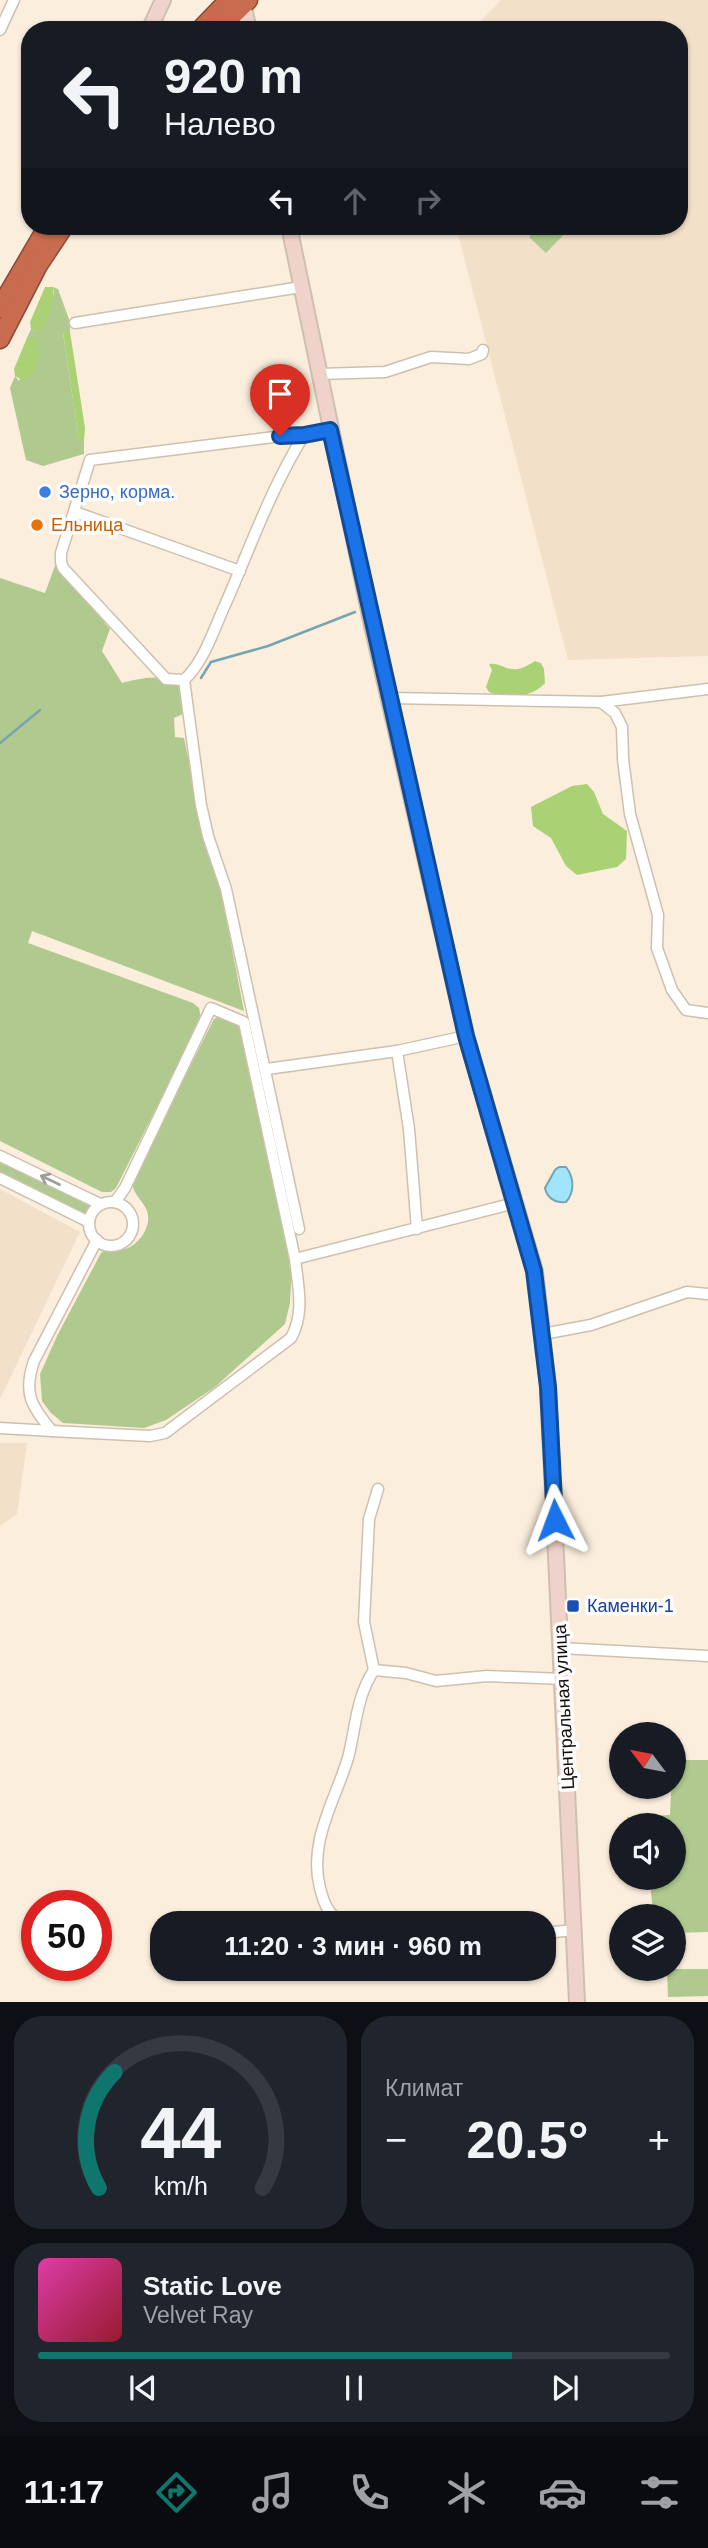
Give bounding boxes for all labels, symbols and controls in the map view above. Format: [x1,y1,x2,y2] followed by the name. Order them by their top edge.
[49,49,140,140] icon: left
[164,49,303,103] text: 920 m
[164,106,276,142] text: Налево
[263,182,301,220] icon: left
[336,182,374,220] icon: ahead
[409,182,447,220] icon: right
[250,364,310,436] pin
[261,375,299,413] icon: arrive
[59,482,175,502] place label: Зерно, корма.
[37,484,53,500] marker: Зерно, корма.
[51,515,124,535] place label: Ельница
[29,517,45,533] marker: Ельница
[40,1173,61,1187] one-way arrow
[518,1483,592,1557] position arrow
[587,1596,674,1616] place label: Каменки-1
[565,1598,581,1614] marker: Каменки-1
[550,1623,578,1790] street label: Центральная улица
[609,1722,686,1799] north arrow
[609,1722,686,1981] map controls
[609,1813,686,1890] button: sound
[21,1890,112,1981] speed limit sign: 50
[609,1904,686,1981] button: layers
[224,1931,482,1961] text: 11:20 · 3 мин · 960 m
[385,2075,463,2101] text: Климат
[140,2093,221,2174] text: 44
[466,2111,589,2169] text: 20.5°
[385,2119,407,2161] text: −
[648,2119,670,2161] text: +
[153,2172,208,2200] text: km/h
[143,2271,282,2301] text: Static Love
[143,2302,253,2328] text: Velvet Ray
[124,2369,162,2407] icon: previous
[335,2369,373,2407] icon: pause
[546,2369,584,2407] icon: next
[152,2468,201,2517] icon: directions
[248,2468,297,2517] icon: music
[345,2468,394,2517] icon: phone
[442,2468,491,2517] icon: climate
[538,2468,587,2517] icon: car
[635,2468,684,2517] icon: filters
[24,2474,104,2510] text: 11:17

